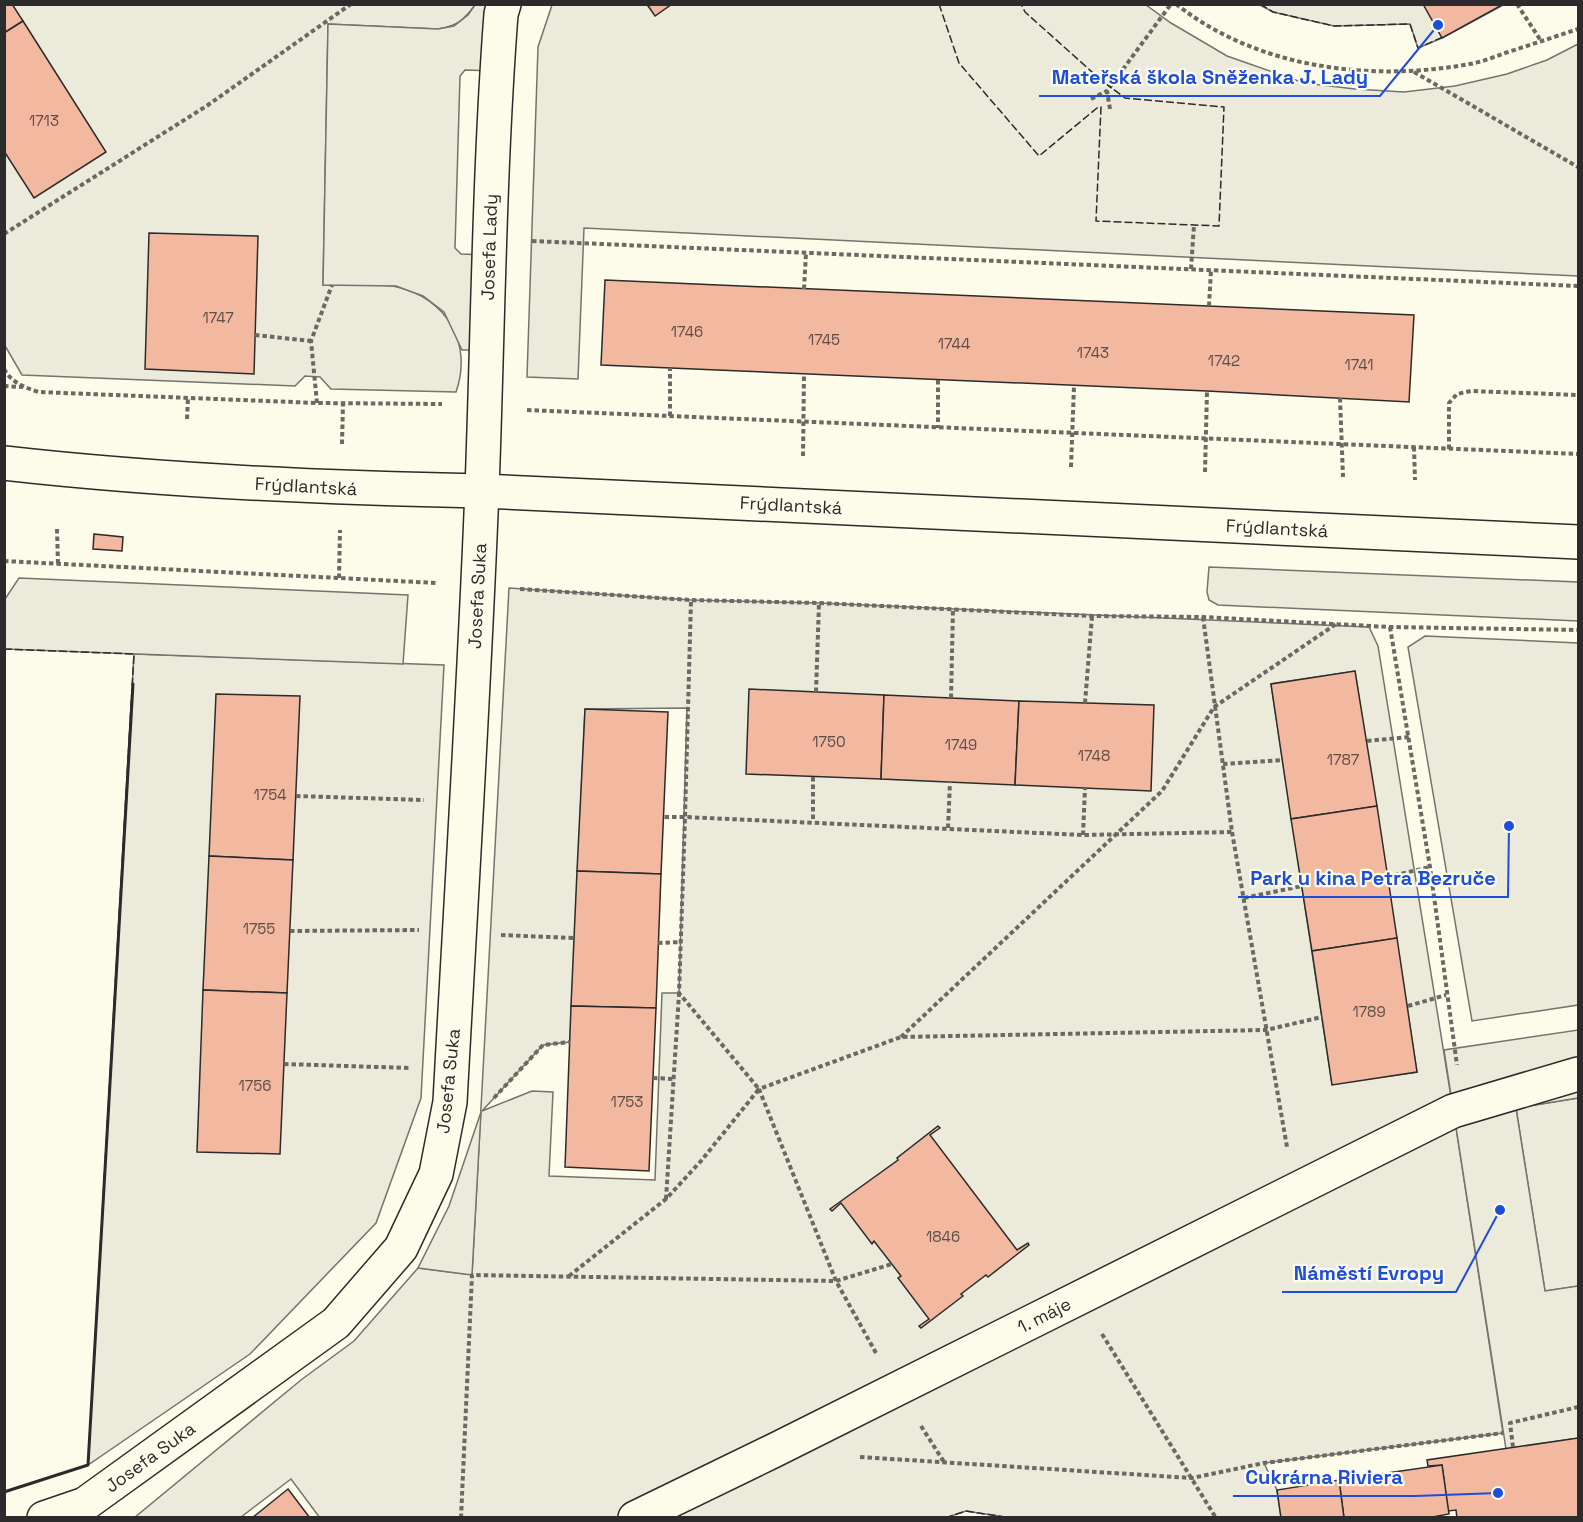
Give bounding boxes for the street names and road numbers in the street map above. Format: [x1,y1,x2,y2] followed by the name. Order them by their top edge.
[476,193,502,301] street label: Josefa Lady
[254,472,358,500] street label: Frýdlantská
[739,491,843,519] street label: Frýdlantská
[1225,514,1329,542] street label: Frýdlantská
[463,543,491,649] street label: Josefa Suka
[431,1027,465,1135] street label: Josefa Suka
[1013,1292,1075,1338] street label: 1. máje
[100,1417,200,1497] street label: Josefa Suka

